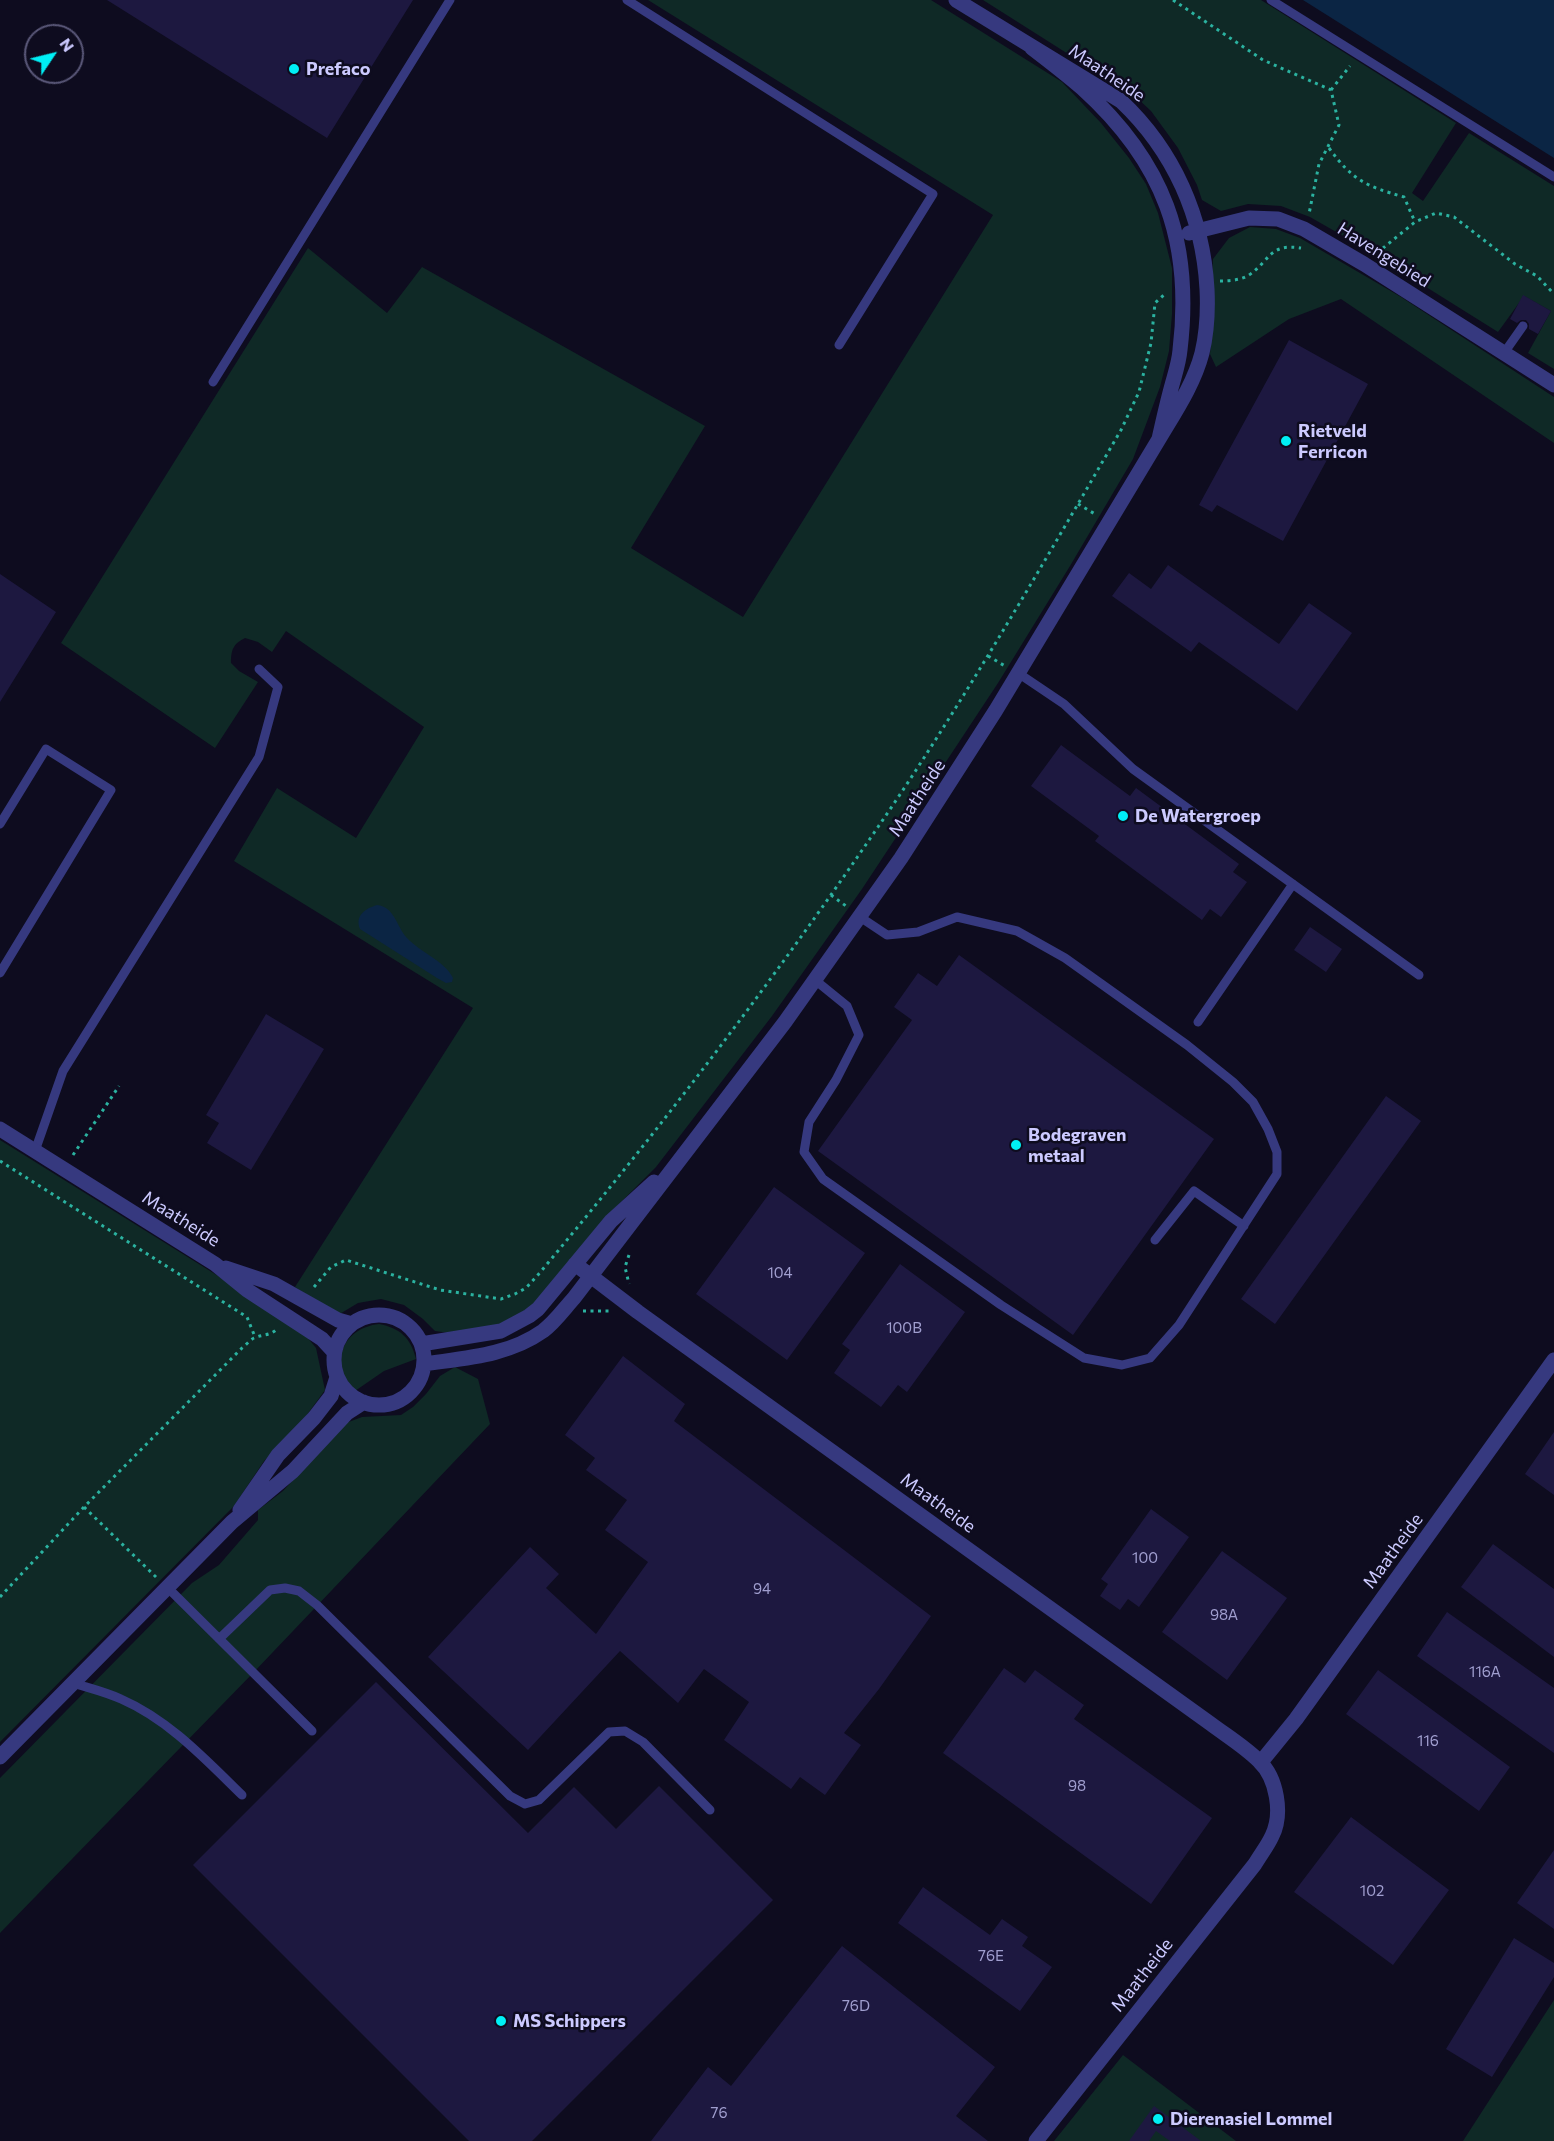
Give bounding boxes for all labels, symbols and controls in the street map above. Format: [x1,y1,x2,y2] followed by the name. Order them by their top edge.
[24,24,84,84] north arrow
[56,34,79,55] text: N
[1065,40,1149,106] street label: Maatheide
[306,58,370,80] place label: Prefaco
[287,62,301,76] marker: Prefaco
[1333,218,1435,292] street label: Havengebied
[1298,420,1367,462] place label: Rietveld Ferricon
[1279,434,1293,448] marker: Rietveld Ferricon
[884,755,950,841] street label: Maatheide
[1135,805,1261,827] place label: De Watergroep
[1116,809,1130,823] marker: De Watergroep
[1028,1124,1126,1166] place label: Bodegraven metaal
[1009,1138,1023,1152] marker: Bodegraven metaal
[138,1187,224,1251] street label: Maatheide
[767,1264,793,1282] house number: 104
[886,1319,922,1337] house number: 100B
[896,1469,980,1537] street label: Maatheide
[1359,1509,1427,1593] street label: Maatheide
[1132,1549,1158,1567] house number: 100
[753,1580,771,1598] house number: 94
[1210,1606,1238,1624] house number: 98A
[1469,1663,1501,1681] house number: 116A
[1417,1732,1439,1750] house number: 116
[1068,1777,1086,1795] house number: 98
[1360,1882,1384,1900] house number: 102
[1107,1934,1177,2016] street label: Maatheide
[978,1947,1004,1965] house number: 76E
[842,1997,870,2015] house number: 76D
[513,2010,626,2032] place label: MS Schippers
[494,2014,508,2028] marker: MS Schippers
[711,2104,727,2122] house number: 76
[1170,2108,1332,2130] place label: Dierenasiel Lommel
[1151,2112,1165,2126] marker: Dierenasiel Lommel

